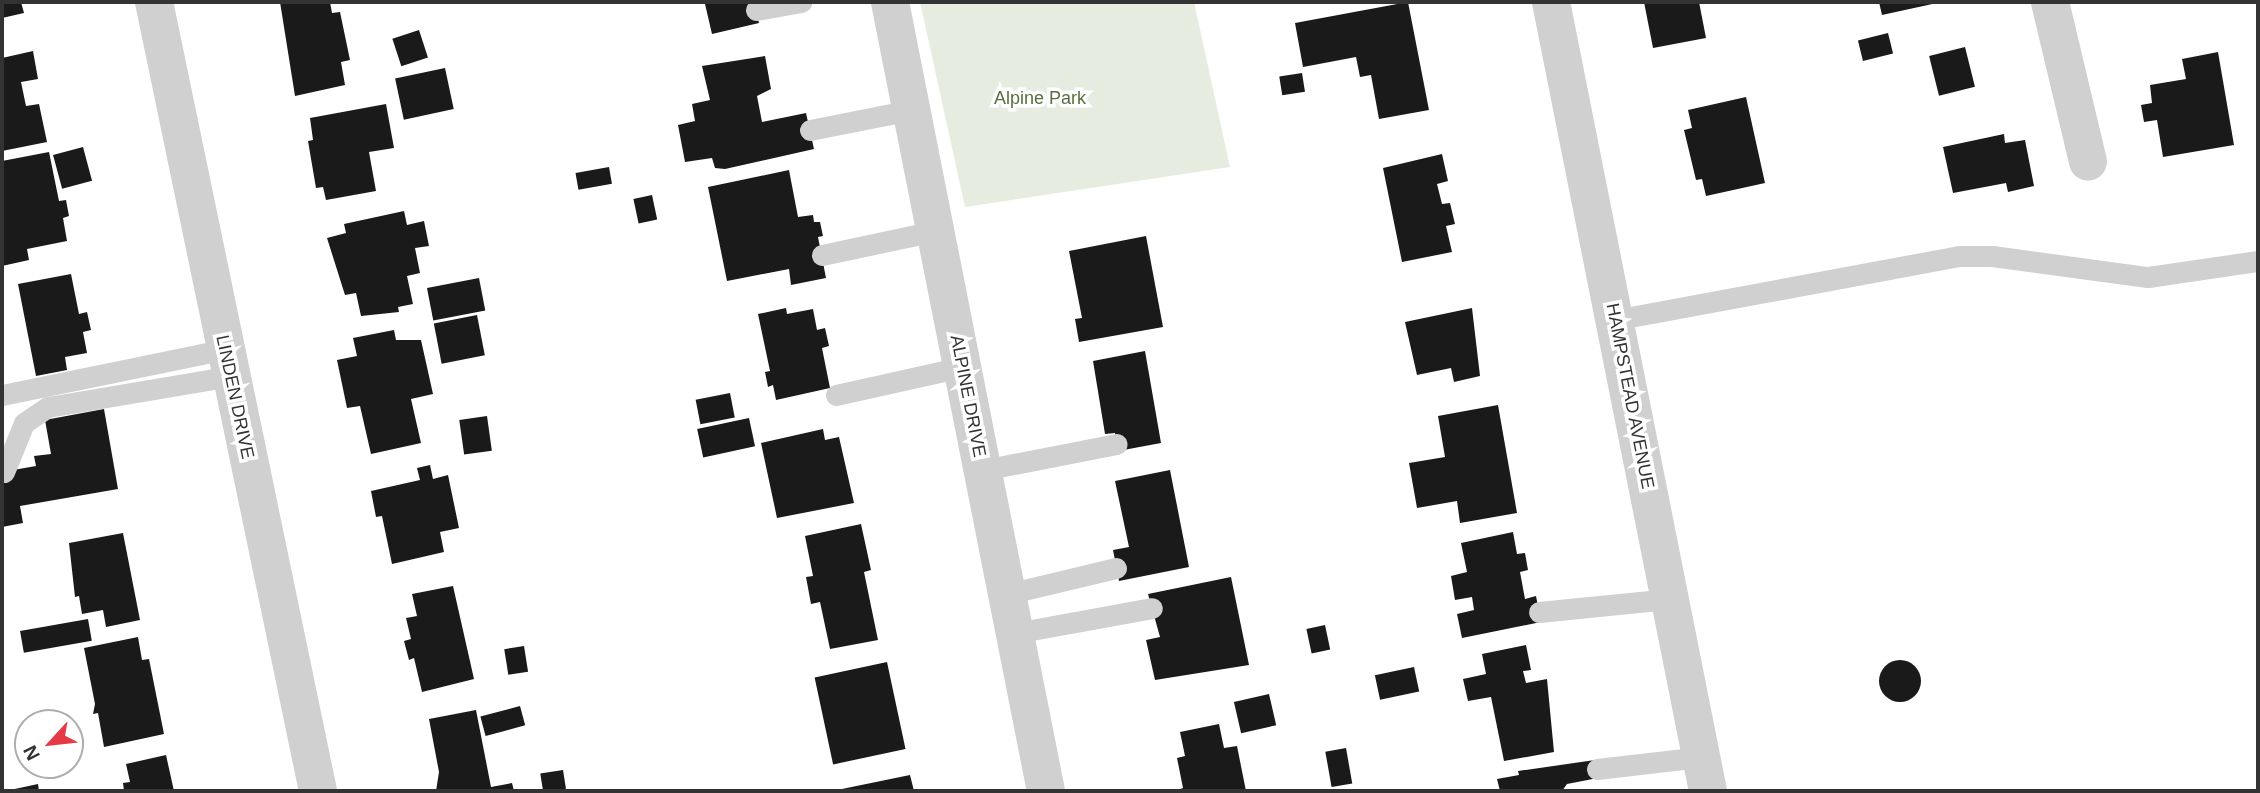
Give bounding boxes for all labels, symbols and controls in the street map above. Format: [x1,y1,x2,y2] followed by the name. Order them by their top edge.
[994,87,1086,109] park label: Alpine Park
[1601,301,1659,491] street label: HAMPSTEAD AVENUE
[211,333,259,461] street label: LINDEN DRIVE
[946,333,990,459] street label: ALPINE DRIVE
[14,709,84,779] north arrow
[19,742,44,764] text: N

